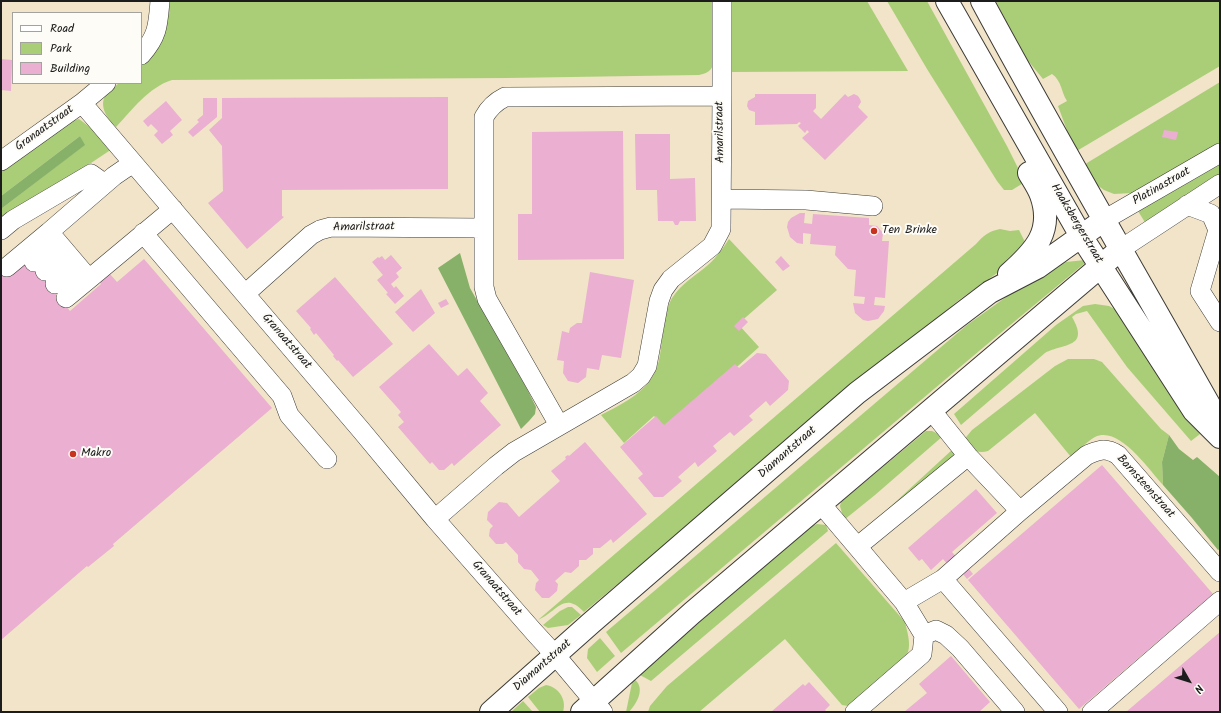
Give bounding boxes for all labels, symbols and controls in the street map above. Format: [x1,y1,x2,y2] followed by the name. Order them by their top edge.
[12,12,142,84] legend
[50,19,74,38] text: Road
[50,39,72,58] text: Park
[50,59,90,78] text: Building
[713,101,729,163] street label: Amarilstraat
[13,103,77,155] street label: Granaatstraat
[1131,165,1193,209] street label: Platinastraat
[1047,182,1105,266] street label: Haaksbergerstraat
[333,220,395,236] street label: Amarilstraat
[882,224,937,238] place label: Ten Brinke
[869,226,879,236] marker: Ten Brinke
[258,311,314,373] street label: Granaatstraat
[756,424,820,482] street label: Diamantstraat
[81,447,111,461] place label: Makro
[68,449,78,459] marker: Makro
[1113,452,1177,522] street label: Barnsteenstraat
[468,558,524,620] street label: Granaatstraat
[511,637,575,695] street label: Diamantstraat
[1169,661,1209,701] north arrow
[1189,680,1208,697] text: N

